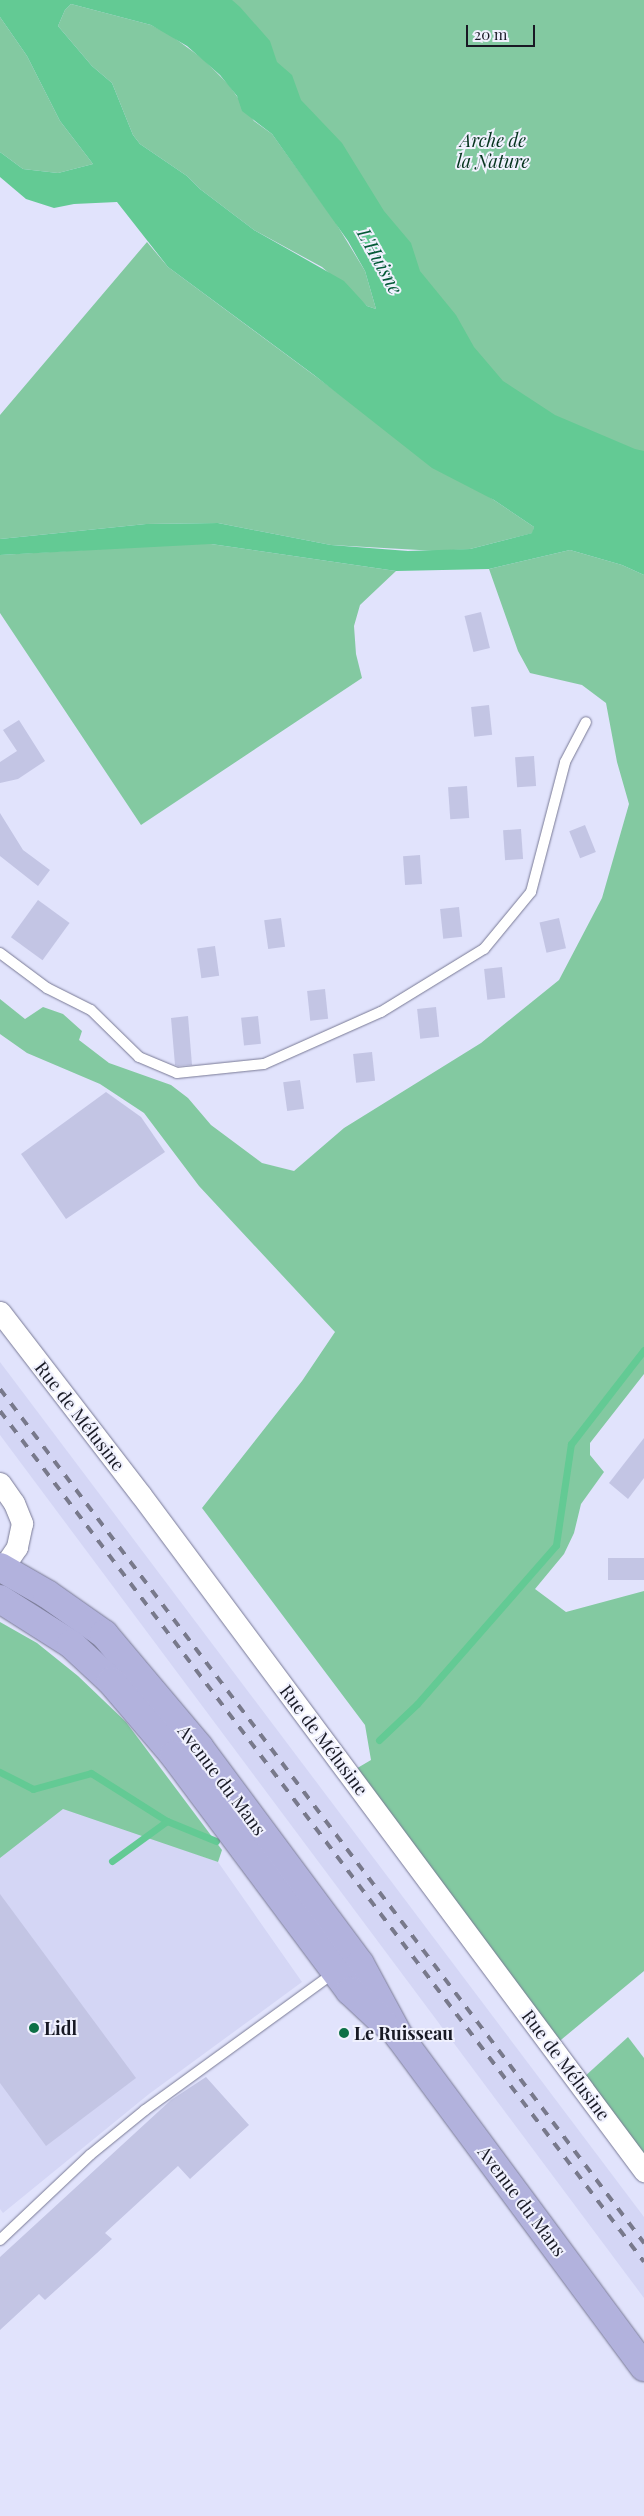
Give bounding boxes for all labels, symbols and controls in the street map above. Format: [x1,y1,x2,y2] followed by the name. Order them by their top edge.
[469,15,538,47] scale bar
[474,24,507,44] text: 20 m
[457,130,529,172] park label: Arche de la Nature
[353,224,407,298] water label: L'Huisne
[31,1357,129,1475] street label: Rue de Mélusine
[275,1680,373,1800] street label: Rue de Mélusine
[173,1721,271,1839] street label: Avenue du Mans
[517,2005,615,2125] street label: Rue de Mélusine
[44,2017,77,2039] place label: Lidl
[28,2022,40,2034] marker: Lidl
[354,2022,453,2044] place label: Le Ruisseau
[338,2027,350,2039] marker: Le Ruisseau
[473,2142,571,2260] street label: Avenue du Mans

